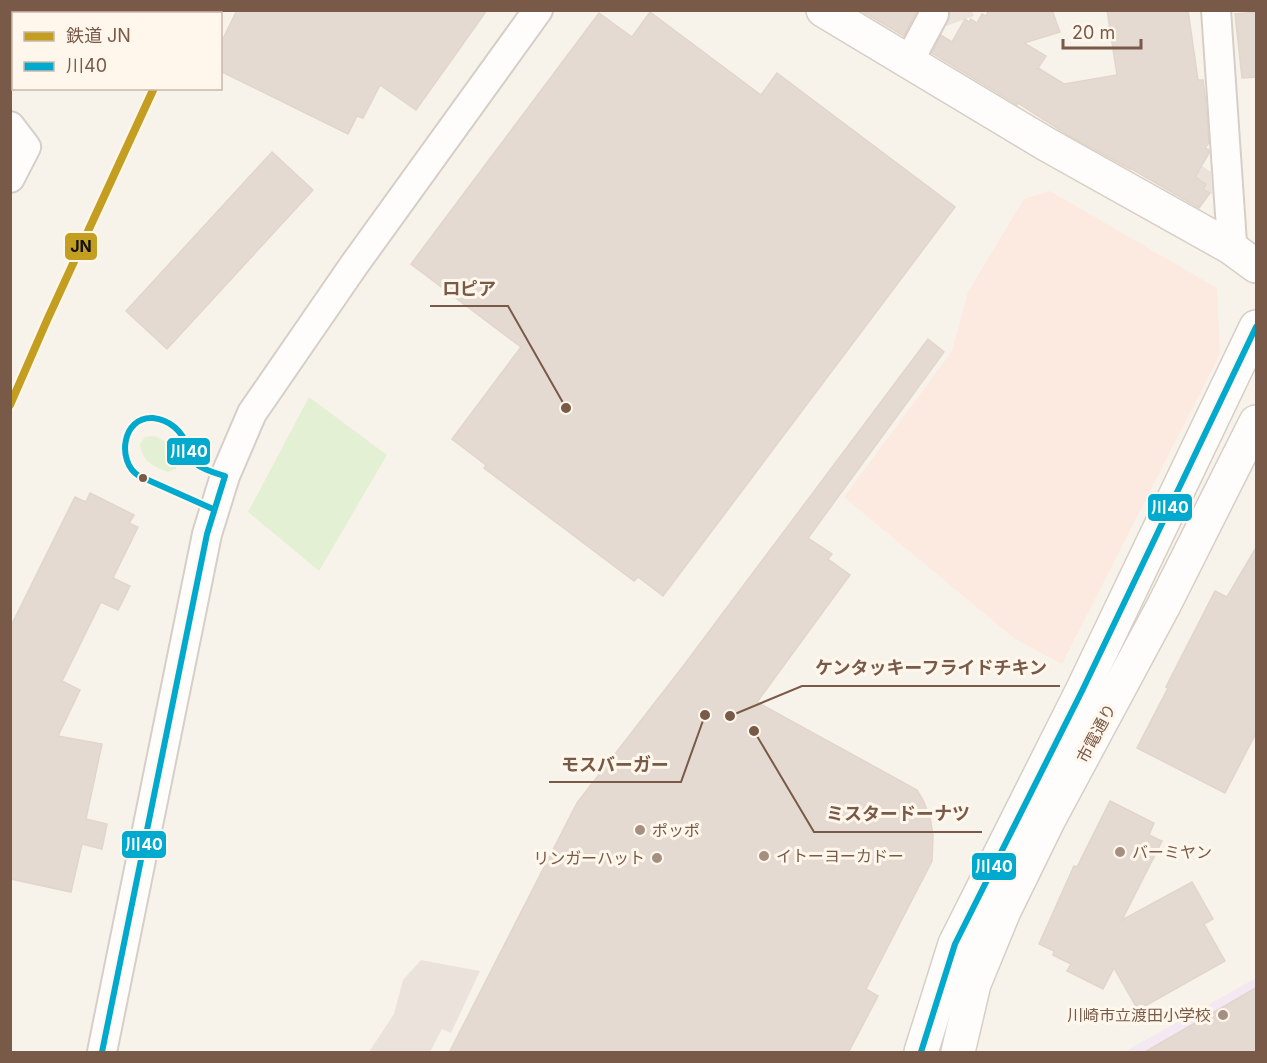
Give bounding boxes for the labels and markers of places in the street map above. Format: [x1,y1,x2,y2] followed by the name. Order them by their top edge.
[430,270,508,306] callout: ロピア
[137,472,149,484] unlabelled marker
[802,650,1060,686] callout: ケンタッキーフライドチキン
[549,746,681,782] callout: モスバーガー
[814,796,982,832] callout: ミスタードーナツ
[652,820,700,840] place label: ポッポ
[633,823,647,837] marker: ポッポ
[1132,842,1212,862] place label: バーミヤン
[1113,845,1127,859] marker: バーミヤン
[776,846,904,866] place label: イトーヨーカドー
[533,848,645,868] place label: リンガーハット
[757,849,771,863] marker: イトーヨーカドー
[650,851,664,865] marker: リンガーハット
[1067,1005,1211,1025] place label: 川崎市立渡田小学校
[1216,1008,1230,1022] marker: 川崎市立渡田小学校

